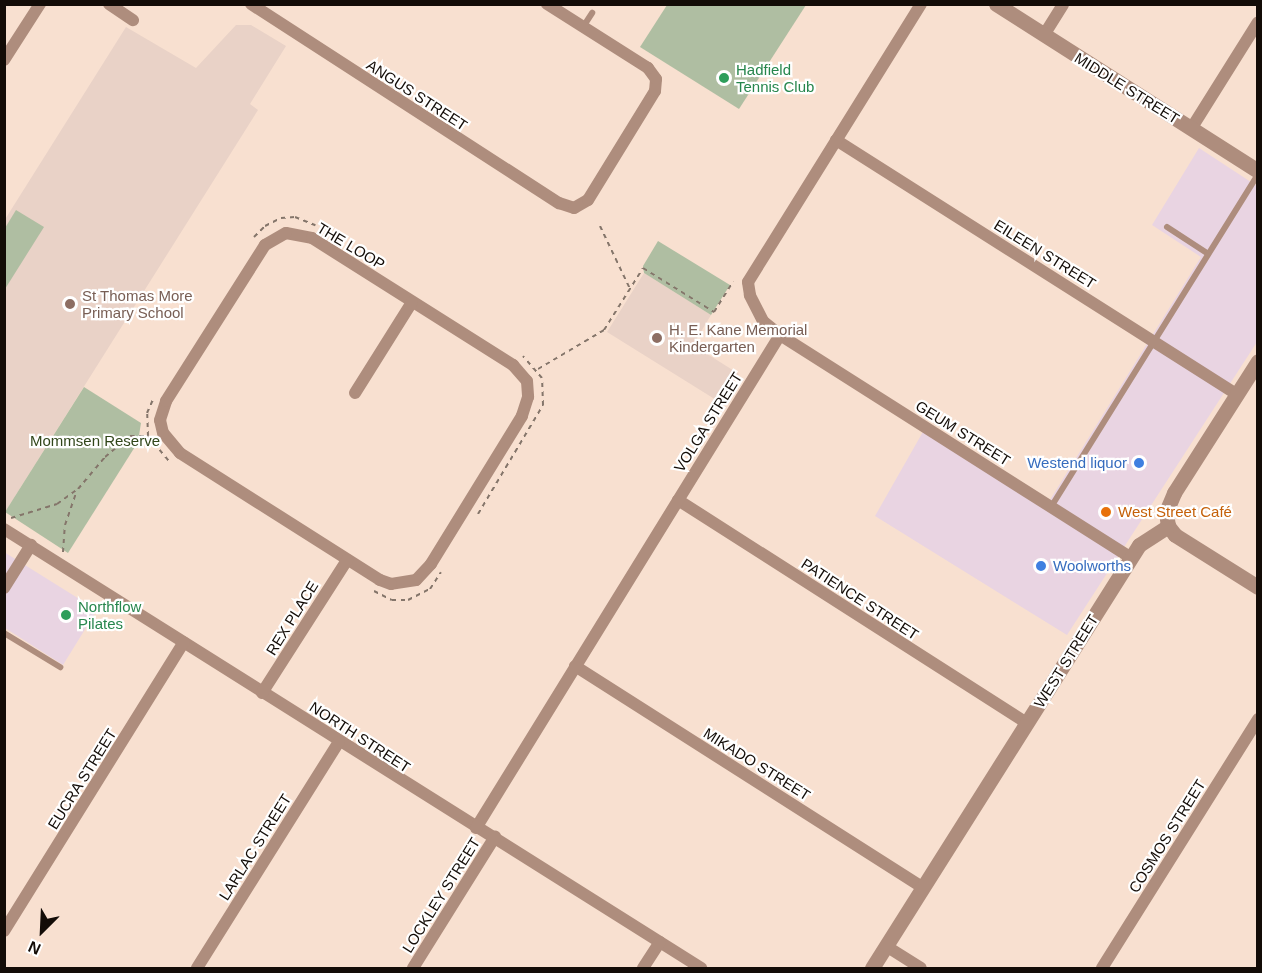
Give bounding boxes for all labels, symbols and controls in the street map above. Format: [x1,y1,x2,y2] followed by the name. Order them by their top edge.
[1071,49,1183,127] street label: MIDDLE STREET
[363,56,471,134] street label: ANGUS STREET
[736,60,814,95] place label: Hadfield Tennis Club
[717,71,731,85] marker: Hadfield Tennis Club
[991,215,1099,293] street label: EILEEN STREET
[314,219,388,273] street label: THE LOOP
[82,286,193,321] place label: St Thomas More Primary School
[63,297,77,311] marker: St Thomas More Primary School
[669,320,807,355] place label: H. E. Kane Memorial Kindergarten
[650,331,664,345] marker: H. E. Kane Memorial Kindergarten
[670,368,746,476] street label: VOLGA STREET
[912,397,1014,469] street label: GEUM STREET
[30,432,160,450] park label: Mommsen Reserve
[1027,454,1127,472] place label: Westend liquor
[1132,456,1146,470] marker: Westend liquor
[1118,503,1232,521] place label: West Street Café
[1099,505,1113,519] marker: West Street Café
[798,554,922,644] street label: PATIENCE STREET
[1053,557,1131,575] place label: Woolworths
[1034,559,1048,573] marker: Woolworths
[262,578,322,658] street label: REX PLACE
[78,597,141,632] place label: Northflow Pilates
[59,608,73,622] marker: Northflow Pilates
[1030,611,1102,711] street label: WEST STREET
[306,698,414,776] street label: NORTH STREET
[700,724,814,804] street label: MIKADO STREET
[44,725,120,833] street label: EUCRA STREET
[1125,776,1209,896] street label: COSMOS STREET
[215,791,295,903] street label: LARLAC STREET
[398,834,484,956] street label: LOCKLEY STREET
[12,901,72,961] north arrow
[26,938,43,958] text: N

